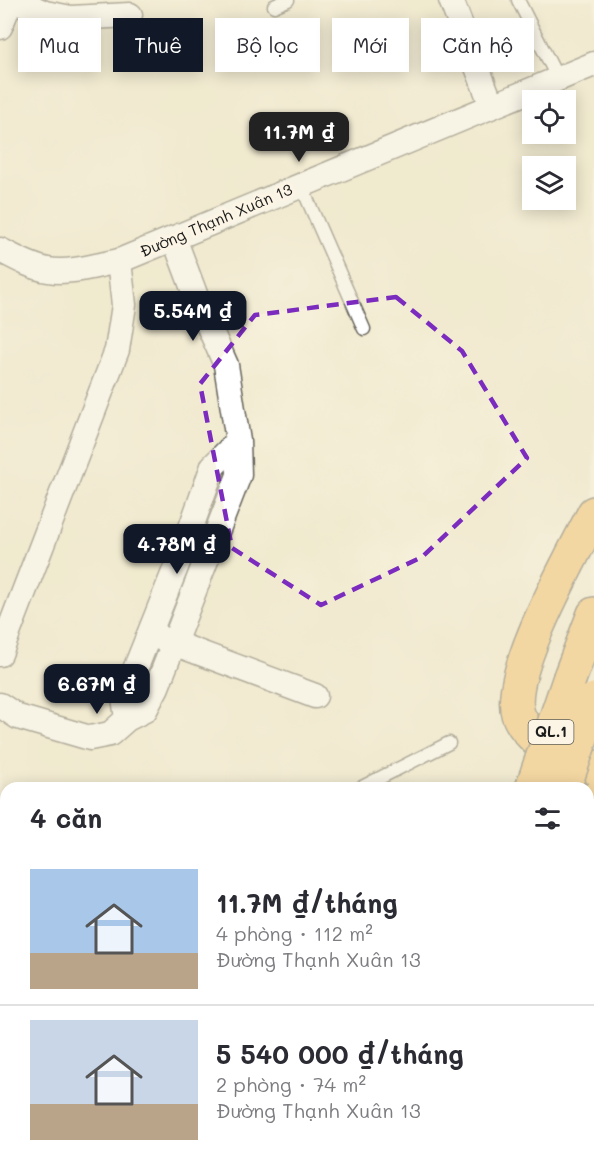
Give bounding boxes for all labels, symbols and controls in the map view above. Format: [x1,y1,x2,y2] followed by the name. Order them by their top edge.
[18,18,101,72] chip: Mua
[113,18,203,72] chip: Thuê
[215,18,320,72] chip: Bộ lọc
[332,18,409,72] chip: Mới
[421,18,534,72] chip: Căn hộ
[522,90,576,210] map controls
[522,90,576,144] button: locate
[244,112,354,163] pin: 11.7M ₫
[263,118,335,144] text: 11.7M ₫
[522,156,576,210] button: layers
[136,178,295,261] street label: Đường Thạnh Xuân 13
[138,291,248,342] pin: 5.54M ₫
[153,297,233,323] text: 5.54M ₫
[122,524,232,575] pin: 4.78M ₫
[137,530,217,556] text: 4.78M ₫
[42,664,152,715] pin: 6.67M ₫
[58,670,136,696] text: 6.67M ₫
[528,720,574,744] road number: QL.1
[30,801,102,835] text: 4 căn
[531,802,564,835] icon: filters
[216,886,398,920] text: 11.7M ₫/tháng
[78,893,150,965] icon: home
[216,920,373,946] text: 4 phòng · 112 m²
[216,946,421,972] text: Đường Thạnh Xuân 13
[216,1037,464,1071] text: 5 540 000 ₫/tháng
[78,1044,150,1116] icon: home
[216,1071,366,1097] text: 2 phòng · 74 m²
[216,1097,421,1123] text: Đường Thạnh Xuân 13

